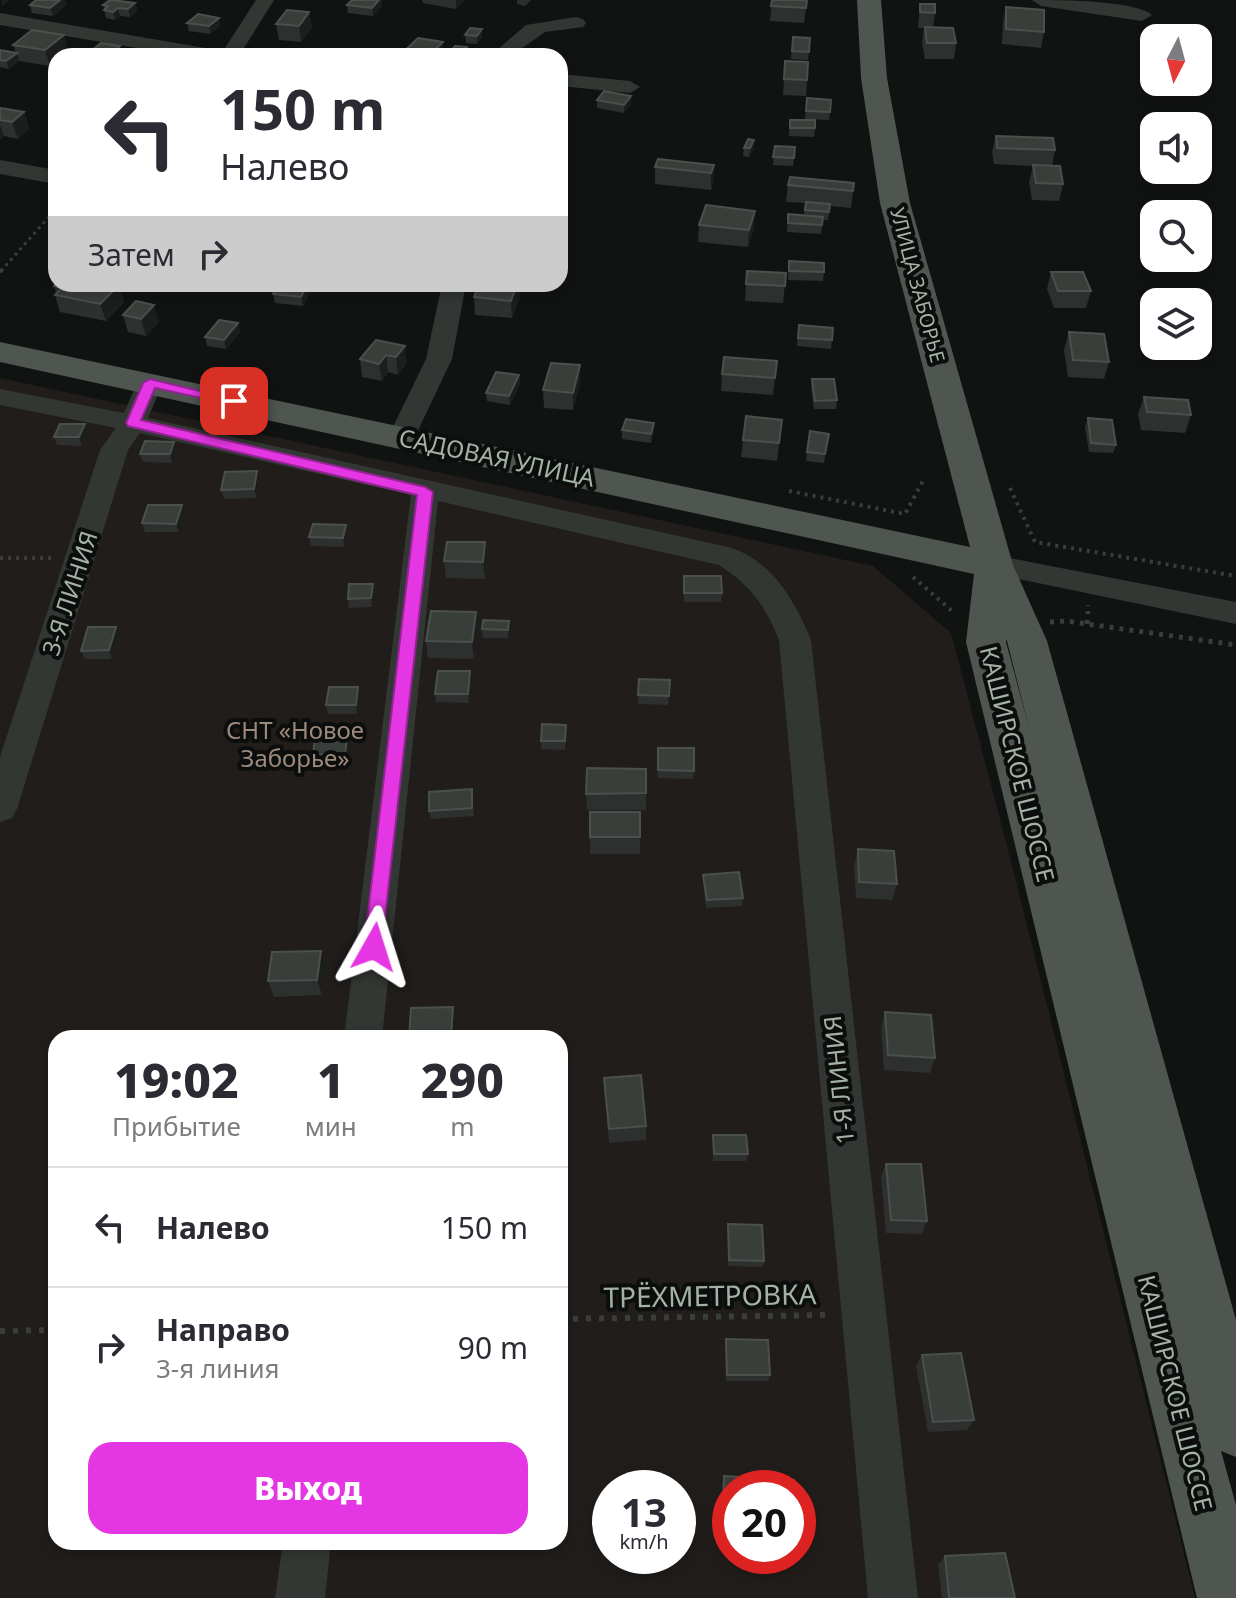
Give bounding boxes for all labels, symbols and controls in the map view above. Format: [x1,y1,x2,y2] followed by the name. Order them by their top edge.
[1140,24,1212,96] north arrow
[1140,24,1212,360] map controls
[220,70,385,146] text: 150 m
[88,80,192,184] icon: left
[1140,112,1212,184] button: sound
[220,142,349,191] text: Налево
[1140,200,1212,272] button: search
[884,204,952,366] street label: УЛИЦА ЗАБОРЬЕ
[191,232,235,276] icon: right
[88,234,175,275] text: Затем
[1140,288,1212,360] button: layers
[200,367,268,435] pin
[212,379,256,423] icon: arrive
[396,420,599,494] street label: САДОВАЯ УЛИЦА
[33,526,105,660] street label: 3-Я ЛИНИЯ
[973,642,1063,886] street label: КАШИРСКОЕ ШОССЕ
[226,713,364,774] park label: СНТ «Новое Заборье»
[332,905,416,989] position arrow
[815,1014,861,1146] street label: 1-Я ЛИНИЯ
[114,1047,239,1112] text: 19:02
[317,1047,345,1112] text: 1
[421,1047,504,1112] text: 290
[112,1108,241,1144] text: Прибытие
[305,1108,357,1144] text: мин
[450,1108,475,1144] text: m
[88,1205,132,1249] icon: left
[156,1207,270,1248] text: Налево
[441,1207,528,1248] text: 150 m
[1131,1271,1221,1515] street label: КАШИРСКОЕ ШОССЕ
[603,1274,817,1316] street label: ТРЁХМЕТРОВКА
[156,1309,290,1350] text: Направо
[88,1325,132,1369] icon: right
[458,1327,528,1368] text: 90 m
[156,1350,280,1386] text: 3-я линия
[88,1442,528,1534] button: Выход
[712,1470,816,1574] speed limit sign: 20
[621,1484,667,1539] text: 13
[619,1528,669,1555] text: km/h

